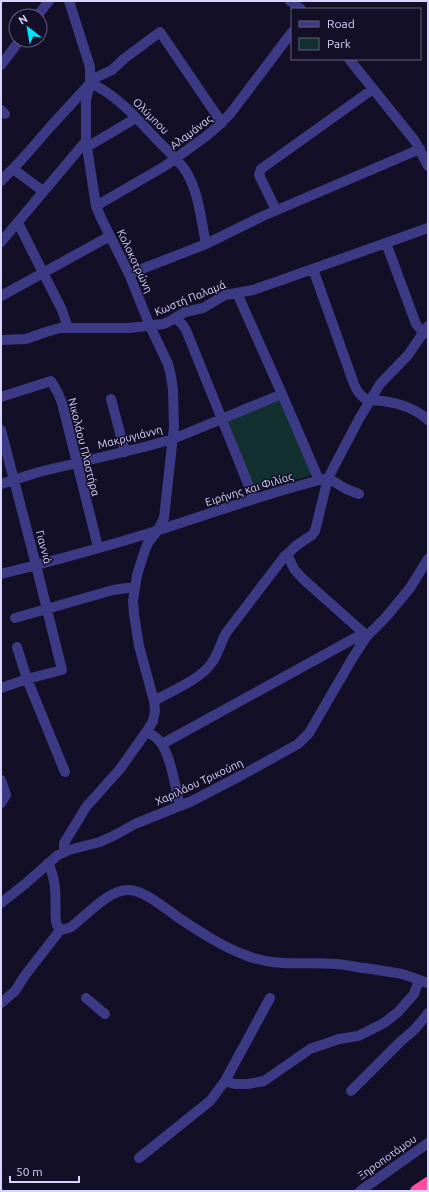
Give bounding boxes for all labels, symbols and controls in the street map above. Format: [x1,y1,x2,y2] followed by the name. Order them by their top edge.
[8,8,48,48] north arrow
[291,8,421,60] legend
[16,12,29,27] text: N
[327,17,355,30] text: Road
[327,37,351,50] text: Park
[131,96,171,136] street label: Ολύμπου
[168,112,215,152] street label: Αλαμάνας
[115,227,155,295] street label: Κολοκοτρώνη
[153,278,228,318] street label: Κωστή Παλαμά
[66,397,102,498] street label: Νικολάου Πλαστήρα
[96,423,164,451] street label: Μακρυγιάννη
[204,470,295,509] street label: Ειρήνης και Φιλίας
[34,529,54,565] street label: Γιαννιά
[153,756,245,808] street label: Χαριλάου Τρικούπη
[356,1132,418,1182] street label: Ξηροποτάμου
[10,1158,79,1184] scale bar
[16,1165,43,1178] text: 50 m

